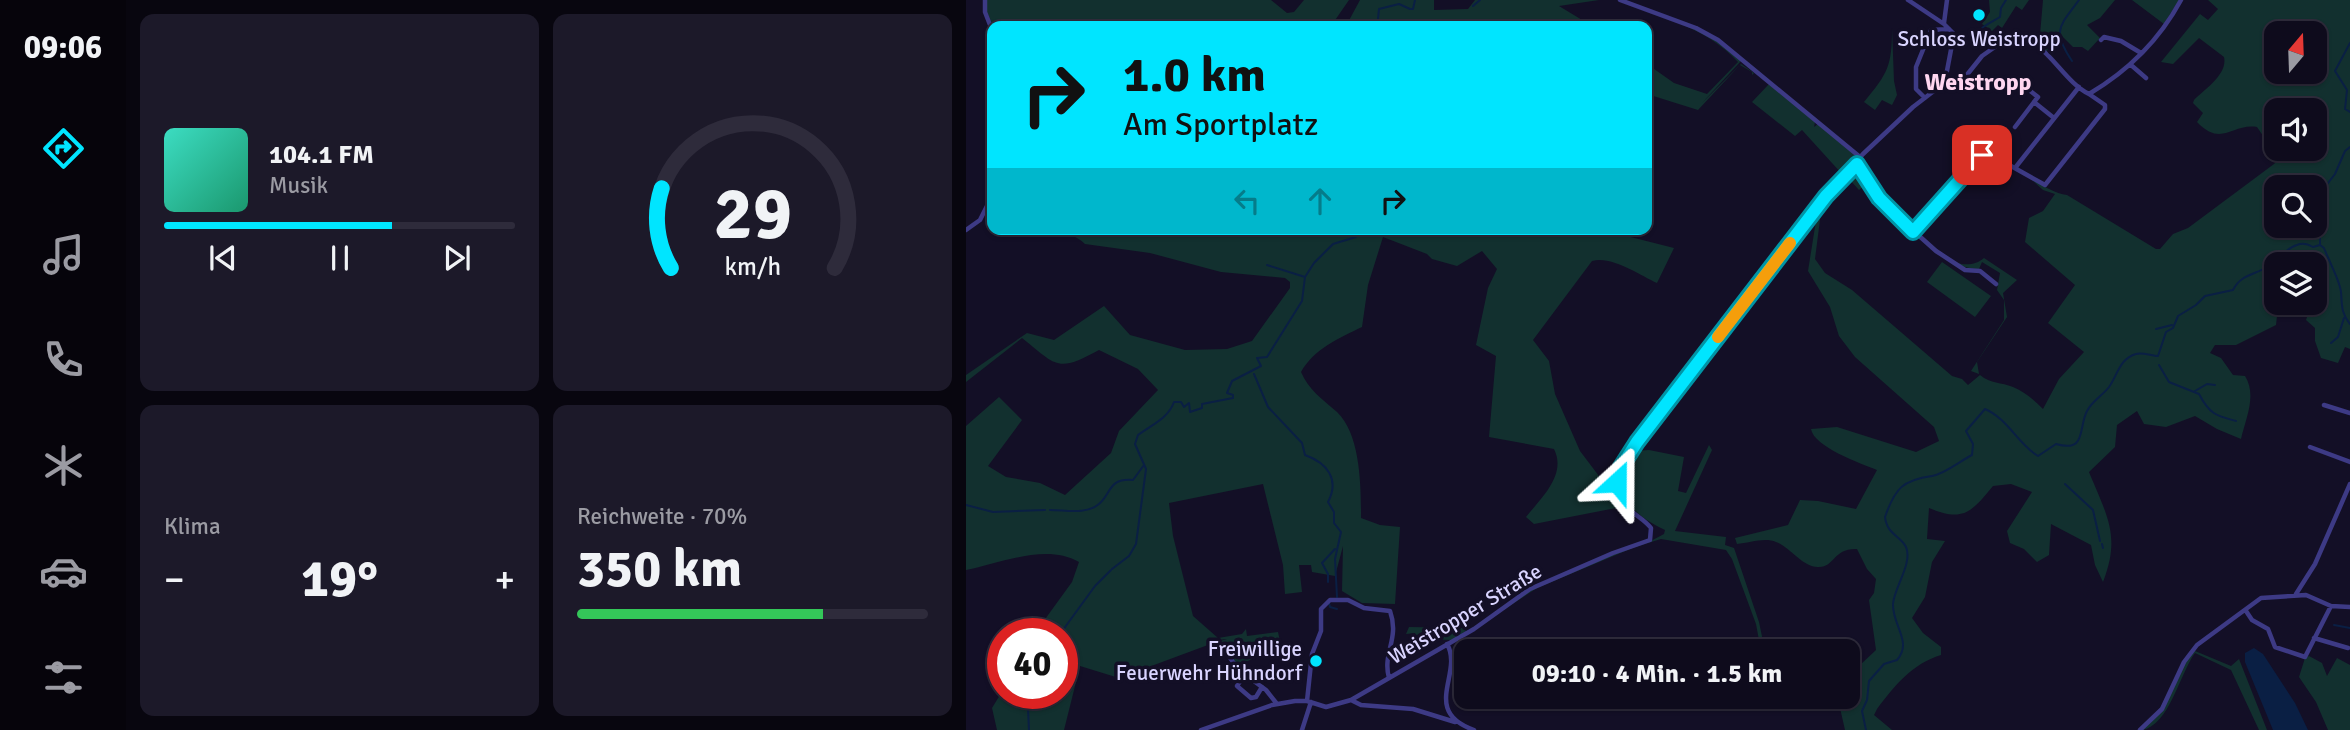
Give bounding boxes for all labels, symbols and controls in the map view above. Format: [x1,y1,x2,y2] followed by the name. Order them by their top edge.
[1971,7,1987,23] marker: Schloss Weistropp
[2264,21,2328,84] north arrow
[2264,21,2327,315] map controls
[1897,26,2061,52] place label: Schloss Weistropp
[24,28,102,67] text: 09:06
[1123,45,1266,105] text: 1.0 km
[1008,49,1099,140] icon: right
[1925,67,2032,97] district label: Weistropp
[2264,98,2327,161] button: sound
[1123,105,1318,144] text: Am Sportplatz
[39,124,88,173] icon: directions
[1952,125,2012,185] pin
[1963,136,2001,174] icon: arrive
[269,139,374,171] text: 104.1 FM
[269,171,328,200] text: Musik
[713,171,792,260] text: 29
[2264,175,2327,238] button: search
[1228,182,1266,220] icon: left
[1301,182,1339,220] icon: ahead
[1374,182,1412,220] icon: right
[39,230,88,279] icon: music
[204,239,242,277] icon: previous
[321,239,359,277] icon: pause
[438,239,476,277] icon: next
[724,251,781,282] text: km/h
[2264,252,2327,315] button: layers
[39,335,88,384] icon: phone
[39,441,88,490] icon: climate
[1580,445,1654,519] position arrow
[577,502,747,531] text: Reichweite · 70%
[164,512,221,541] text: Klima
[577,537,742,601] text: 350 km
[39,547,88,596] icon: car
[301,547,378,611] text: 19°
[164,556,185,603] text: −
[494,556,515,603] text: +
[1384,558,1546,670] street label: Weistropper Straße
[987,618,1078,709] speed limit sign: 40
[1116,636,1303,686] place label: Freiwillige Feuerwehr Hühndorf
[39,653,88,702] icon: filters
[1308,653,1324,669] marker: Freiwillige Feuerwehr Hühndorf
[1532,658,1782,690] text: 09:10 · 4 Min. · 1.5 km

